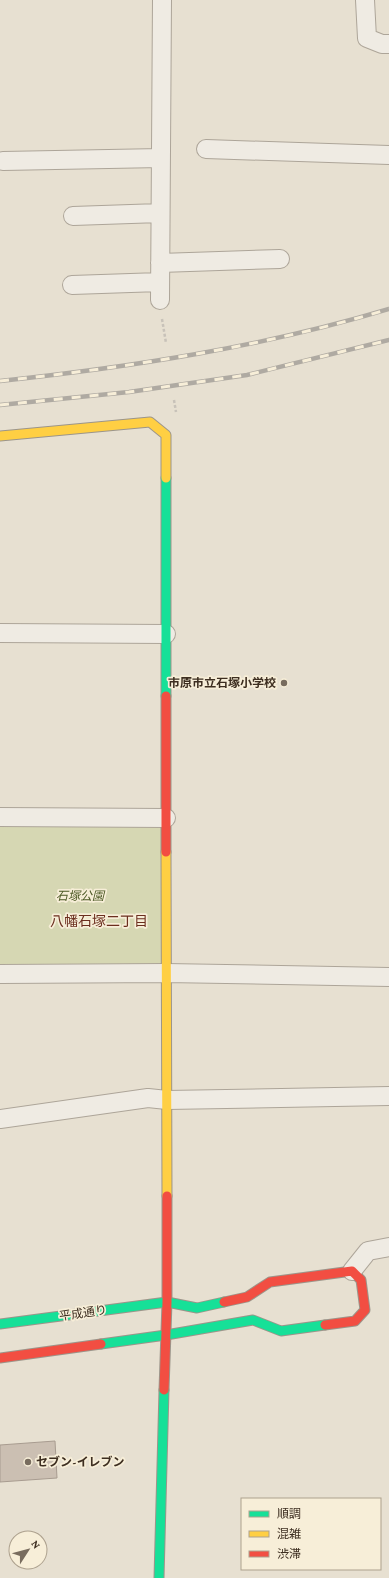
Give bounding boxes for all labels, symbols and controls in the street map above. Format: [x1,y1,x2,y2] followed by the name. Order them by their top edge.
[168,676,276,690] place label: 市原市立石塚小学校
[279,678,289,688] marker: 市原市立石塚小学校
[56,889,106,903] park label: 石塚公園
[50,913,148,929] district label: 八幡石塚二丁目
[58,1303,108,1323] street label: 平成通り
[36,1455,125,1469] place label: セブン-イレブン
[23,1457,33,1467] marker: セブン-イレブン
[241,1498,381,1570] legend
[277,1507,301,1521] text: 順調
[277,1527,301,1541] text: 混雑
[8,1530,48,1570] north arrow
[29,1538,43,1551] text: N
[277,1547,301,1561] text: 渋滞

